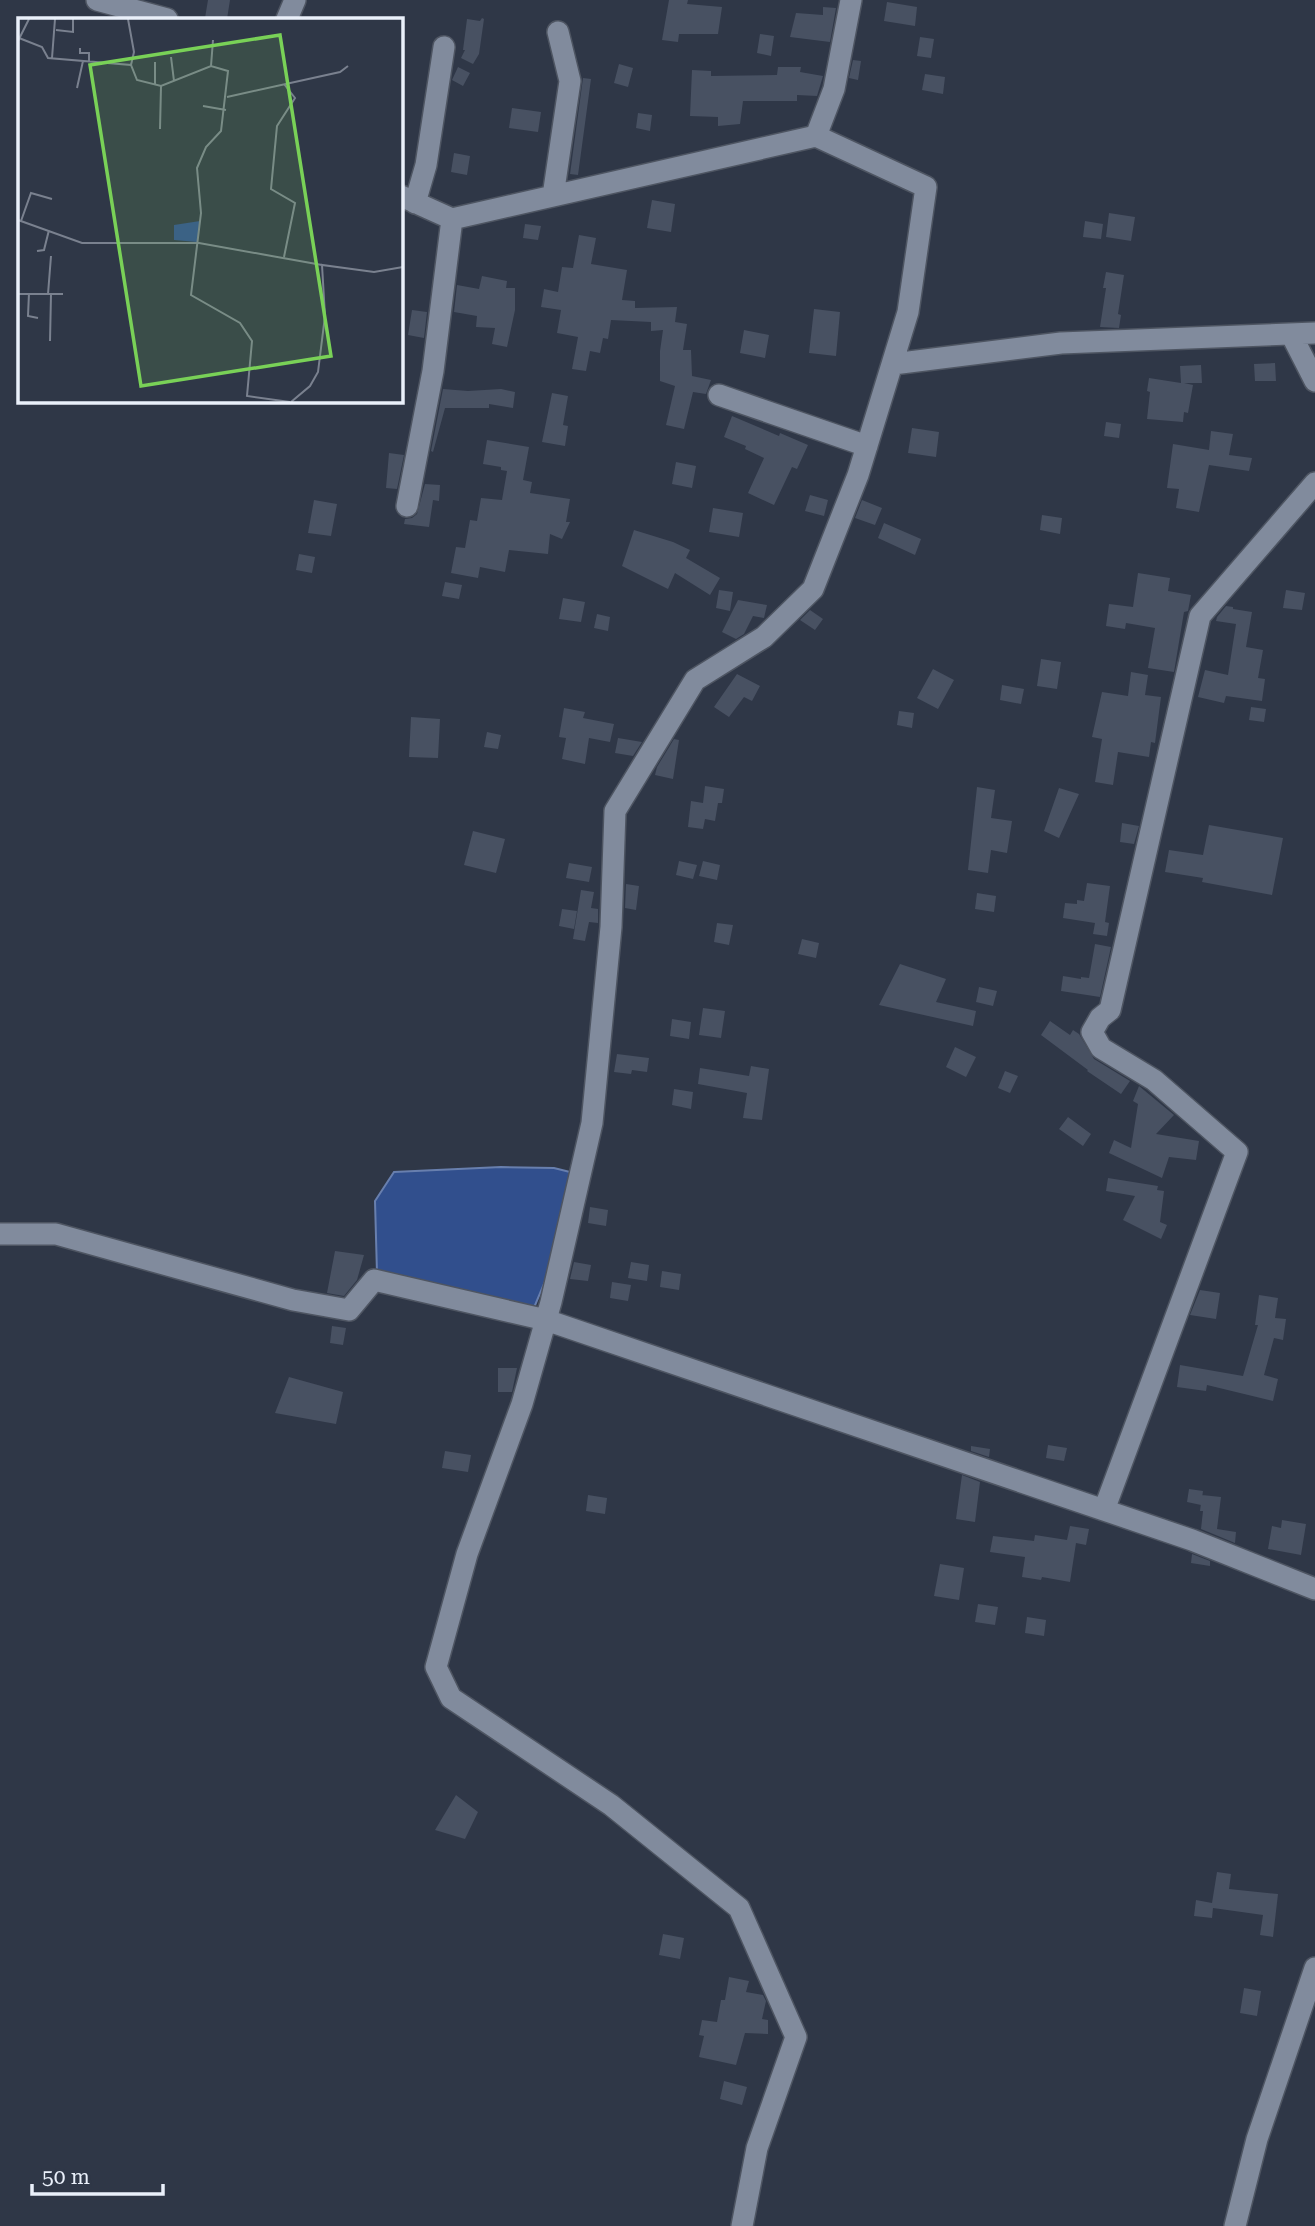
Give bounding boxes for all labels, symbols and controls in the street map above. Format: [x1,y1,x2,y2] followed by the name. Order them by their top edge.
[18,18,402,402] inset map
[32,2152,163,2196] scale bar
[42,2165,90,2189] text: 50 m

